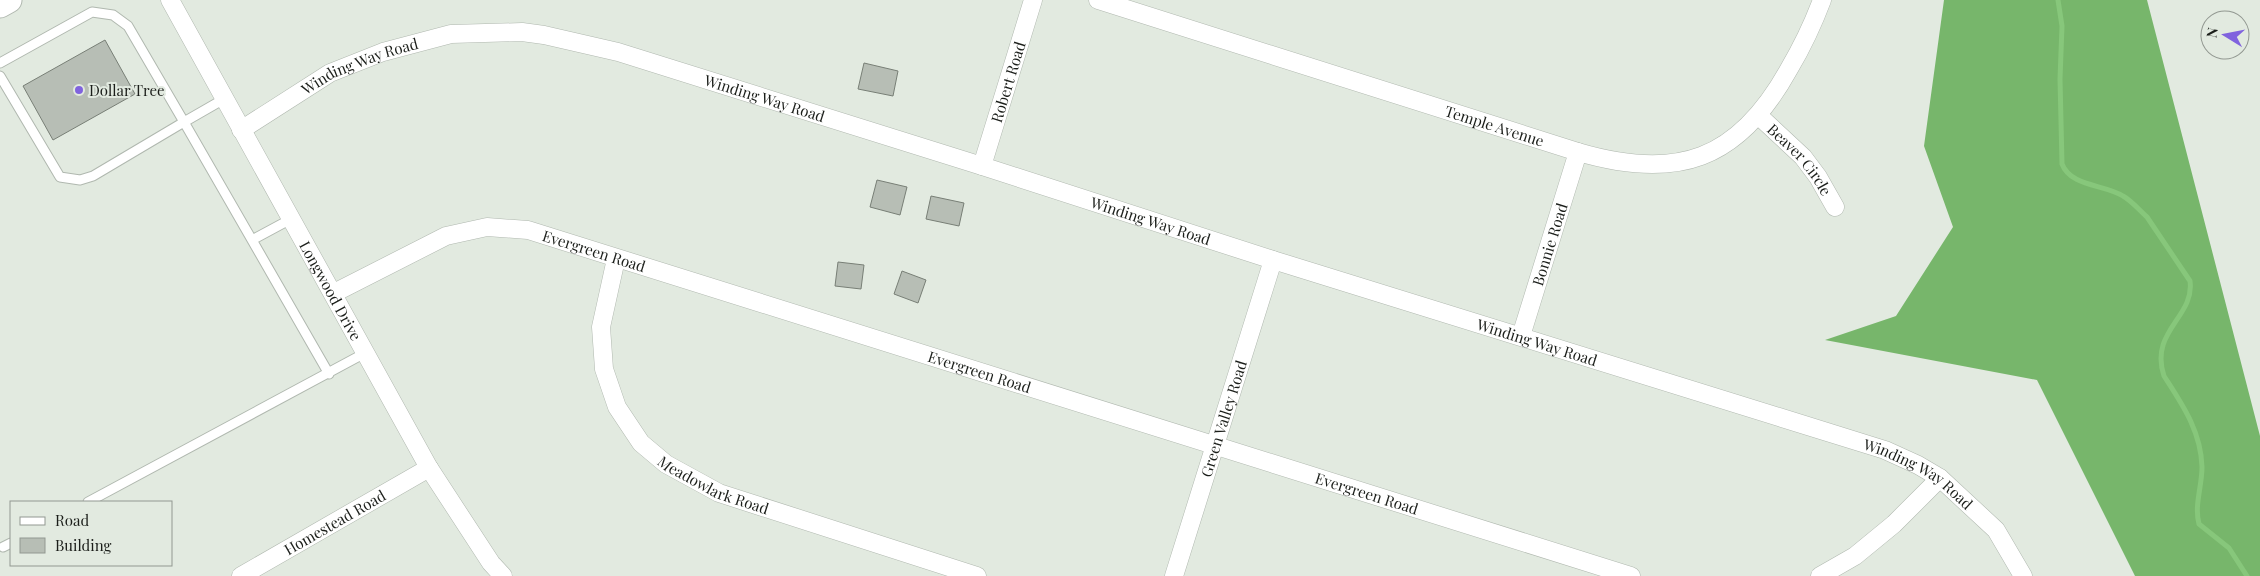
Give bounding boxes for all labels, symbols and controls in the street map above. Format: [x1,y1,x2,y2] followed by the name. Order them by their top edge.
[2200,10,2250,60] north arrow
[2201,26,2222,39] text: N
[297,33,420,99] street label: Winding Way Road
[986,39,1030,125] street label: Robert Road
[701,69,828,126] street label: Winding Way Road
[89,80,165,100] place label: Dollar Tree
[73,84,85,96] marker: Dollar Tree
[1443,101,1547,151] street label: Temple Avenue
[1763,119,1836,199] street label: Beaver Circle
[1087,191,1214,249] street label: Winding Way Road
[1527,200,1572,288] street label: Bonnie Road
[540,225,648,276] street label: Evergreen Road
[295,237,366,344] street label: Longwood Drive
[1474,314,1600,370] street label: Winding Way Road
[926,346,1034,397] street label: Evergreen Road
[1196,357,1251,479] street label: Green Valley Road
[1860,434,1977,514] street label: Winding Way Road
[654,451,772,518] street label: Meadowlark Road
[1313,468,1421,519] street label: Evergreen Road
[280,485,389,559] street label: Homestead Road
[10,501,172,566] legend
[55,510,89,530] text: Road
[55,535,112,555] text: Building

